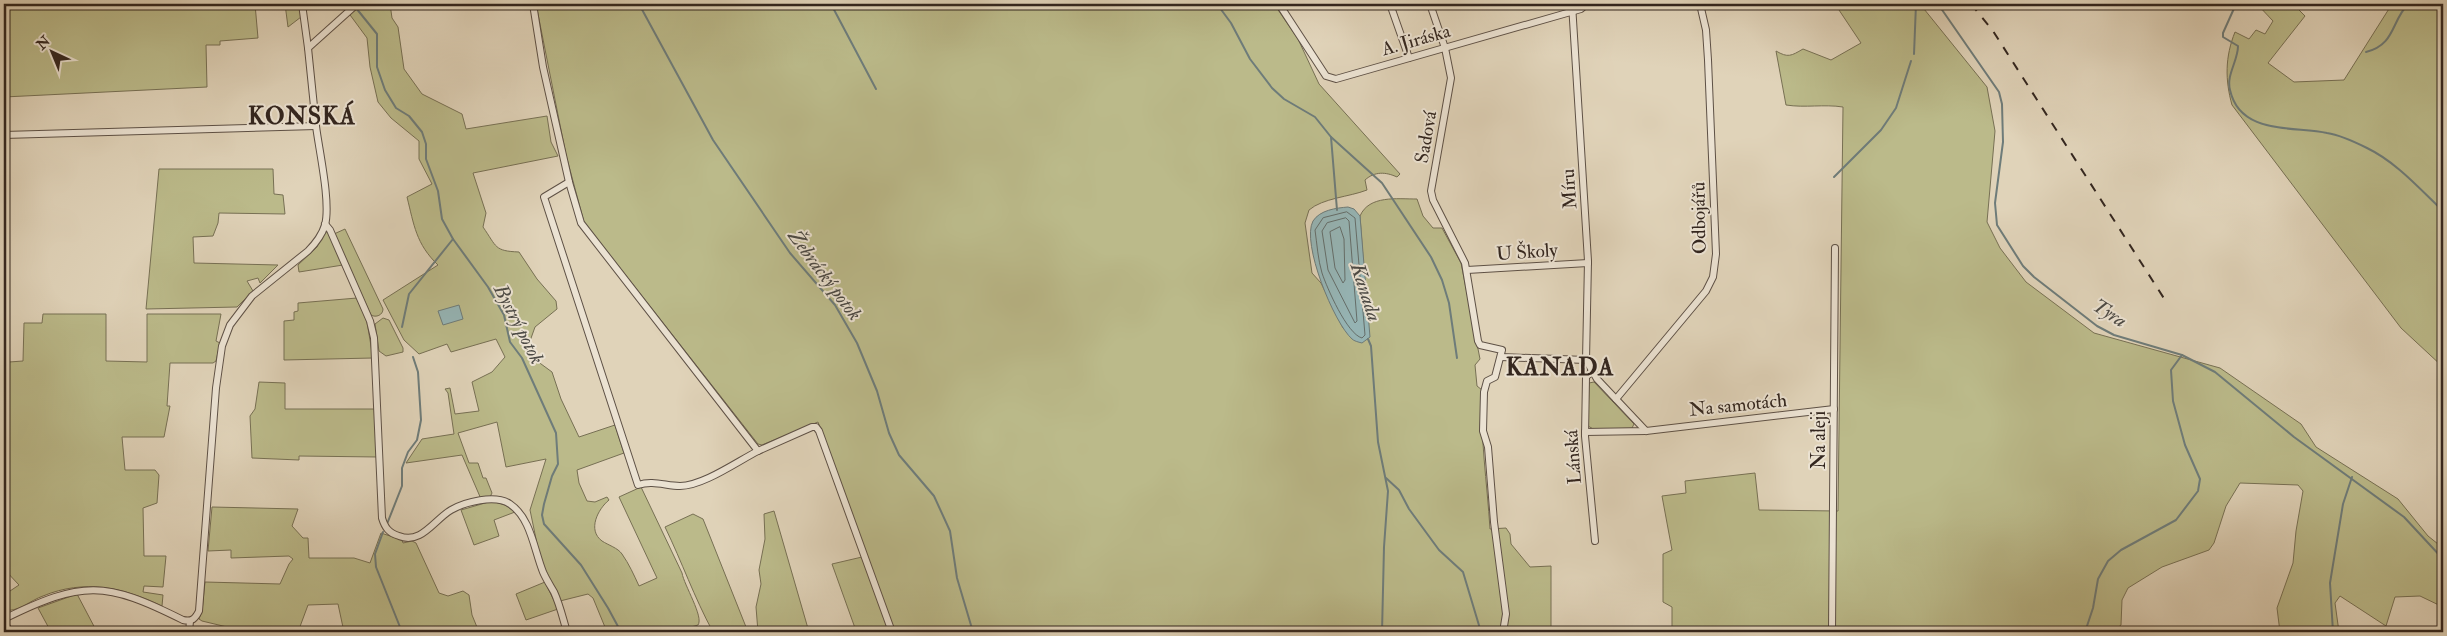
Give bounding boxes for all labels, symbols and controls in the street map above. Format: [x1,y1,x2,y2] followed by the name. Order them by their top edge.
[1378,19,1453,62] street label: A. Jiráska
[28,28,78,78] north arrow
[32,32,54,54] text: N
[248,100,356,132] district label: KONSKÁ
[1410,109,1442,165] street label: Sadová
[1556,168,1582,210] street label: Míru
[1686,181,1712,254] street label: Odbojářů
[782,224,867,325] water label: Žebrácký potok
[1495,236,1559,266] street label: U Školy
[1345,259,1387,324] water label: Kanada
[488,279,550,368] water label: Bystrý potok
[2088,293,2132,333] water label: Tyra
[1506,352,1614,383] district label: KANADA
[1688,388,1788,422] street label: Na samotách
[1807,411,1831,469] street label: Na aleji
[1559,429,1587,485] street label: Lánská

